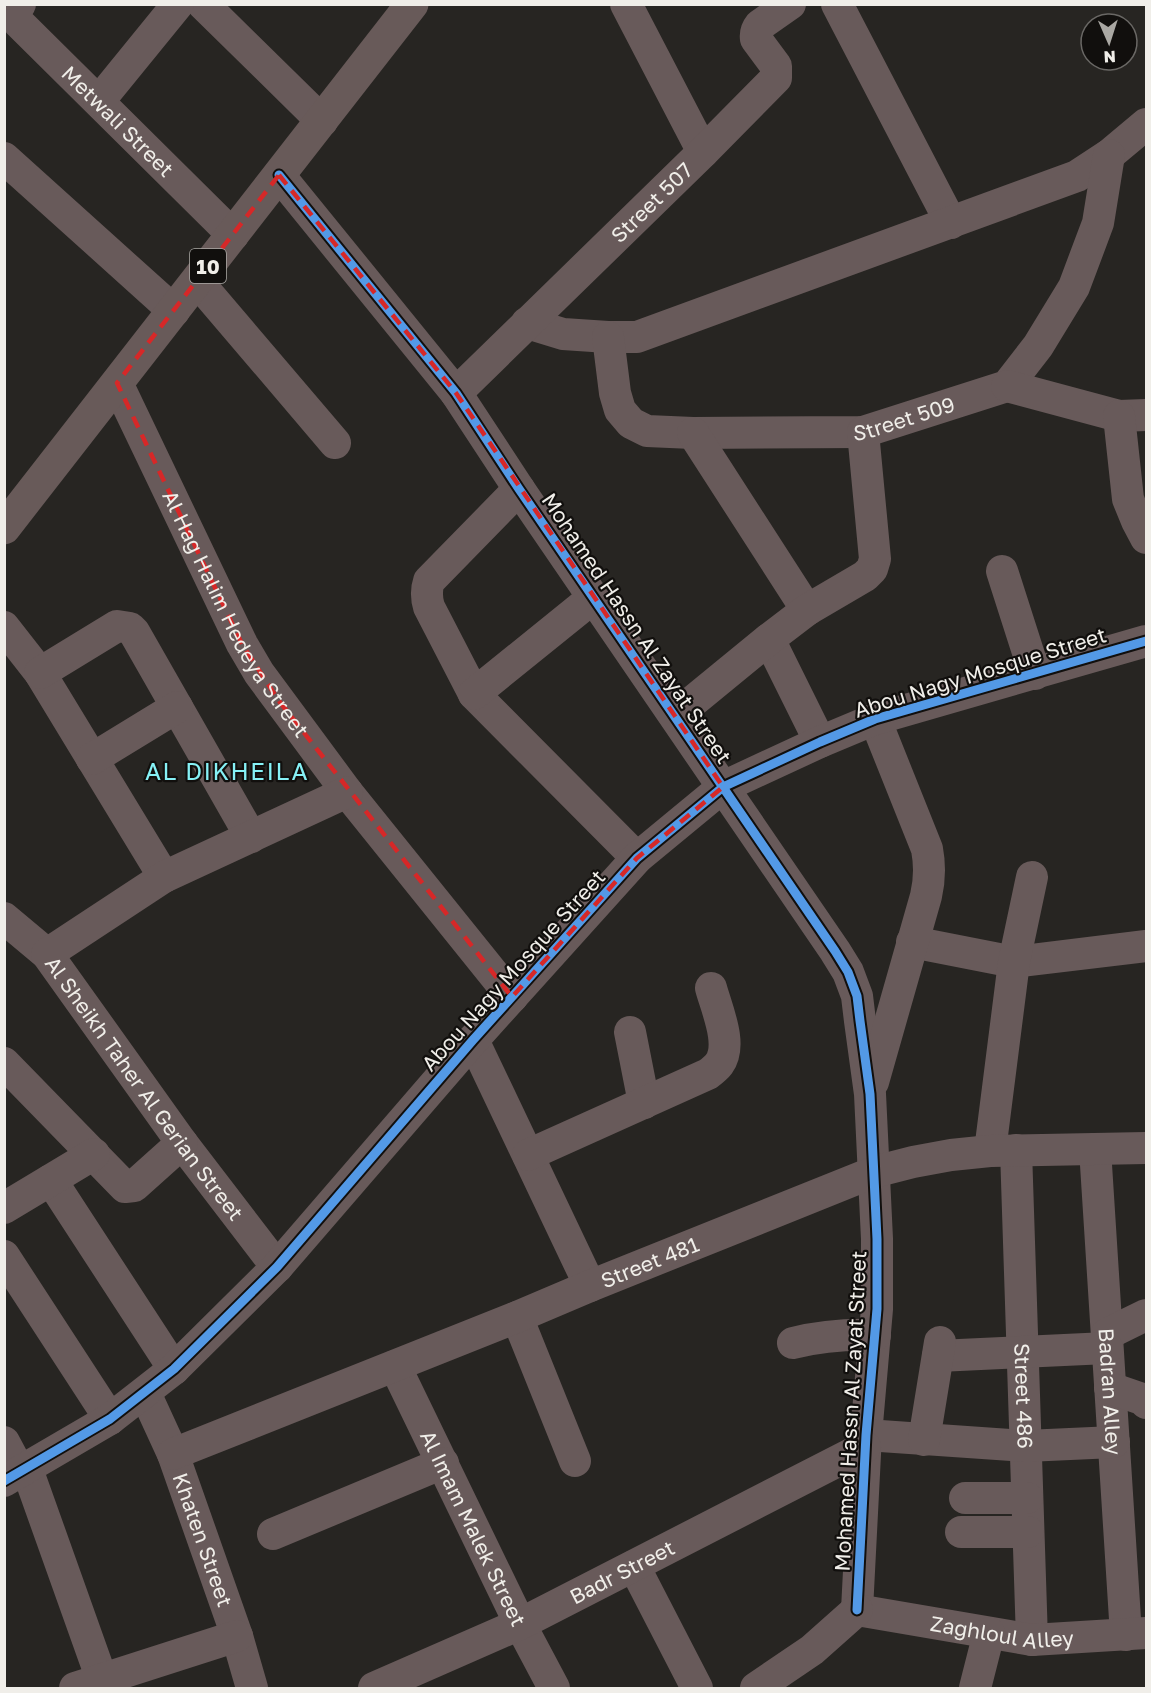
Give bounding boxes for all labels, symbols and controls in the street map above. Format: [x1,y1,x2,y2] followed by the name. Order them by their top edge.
[1079,12,1139,72] north arrow
[1103,47,1116,67] text: N
[57,60,179,182] street label: Metwali Street
[605,157,698,248] street label: Street 507
[190,249,226,283] road number: 10
[853,391,958,445] street label: Street 509
[157,486,315,742] street label: Al Hag Halim Hedeya Street
[537,488,737,768] street label: Mohamed Hassn Al Zayat Street
[851,621,1109,723] street label: Abou Nagy Mosque Street
[145,756,309,785] district label: AL DIKHEILA
[416,864,610,1076] street label: Abou Nagy Mosque Street
[40,951,249,1225] street label: Al Sheikh Taher Al Gerian Street
[597,1231,703,1293] street label: Street 481
[829,1250,871,1572] street label: Mohamed Hassn Al Zayat Street
[1093,1327,1128,1456] street label: Badran Alley
[1009,1343,1039,1449] street label: Street 486
[415,1426,532,1630] street label: Al Imam Malek Street
[168,1469,239,1610] street label: Khaten Street
[565,1534,679,1609] street label: Badr Street
[928,1610,1075,1654] street label: Zaghloul Alley

